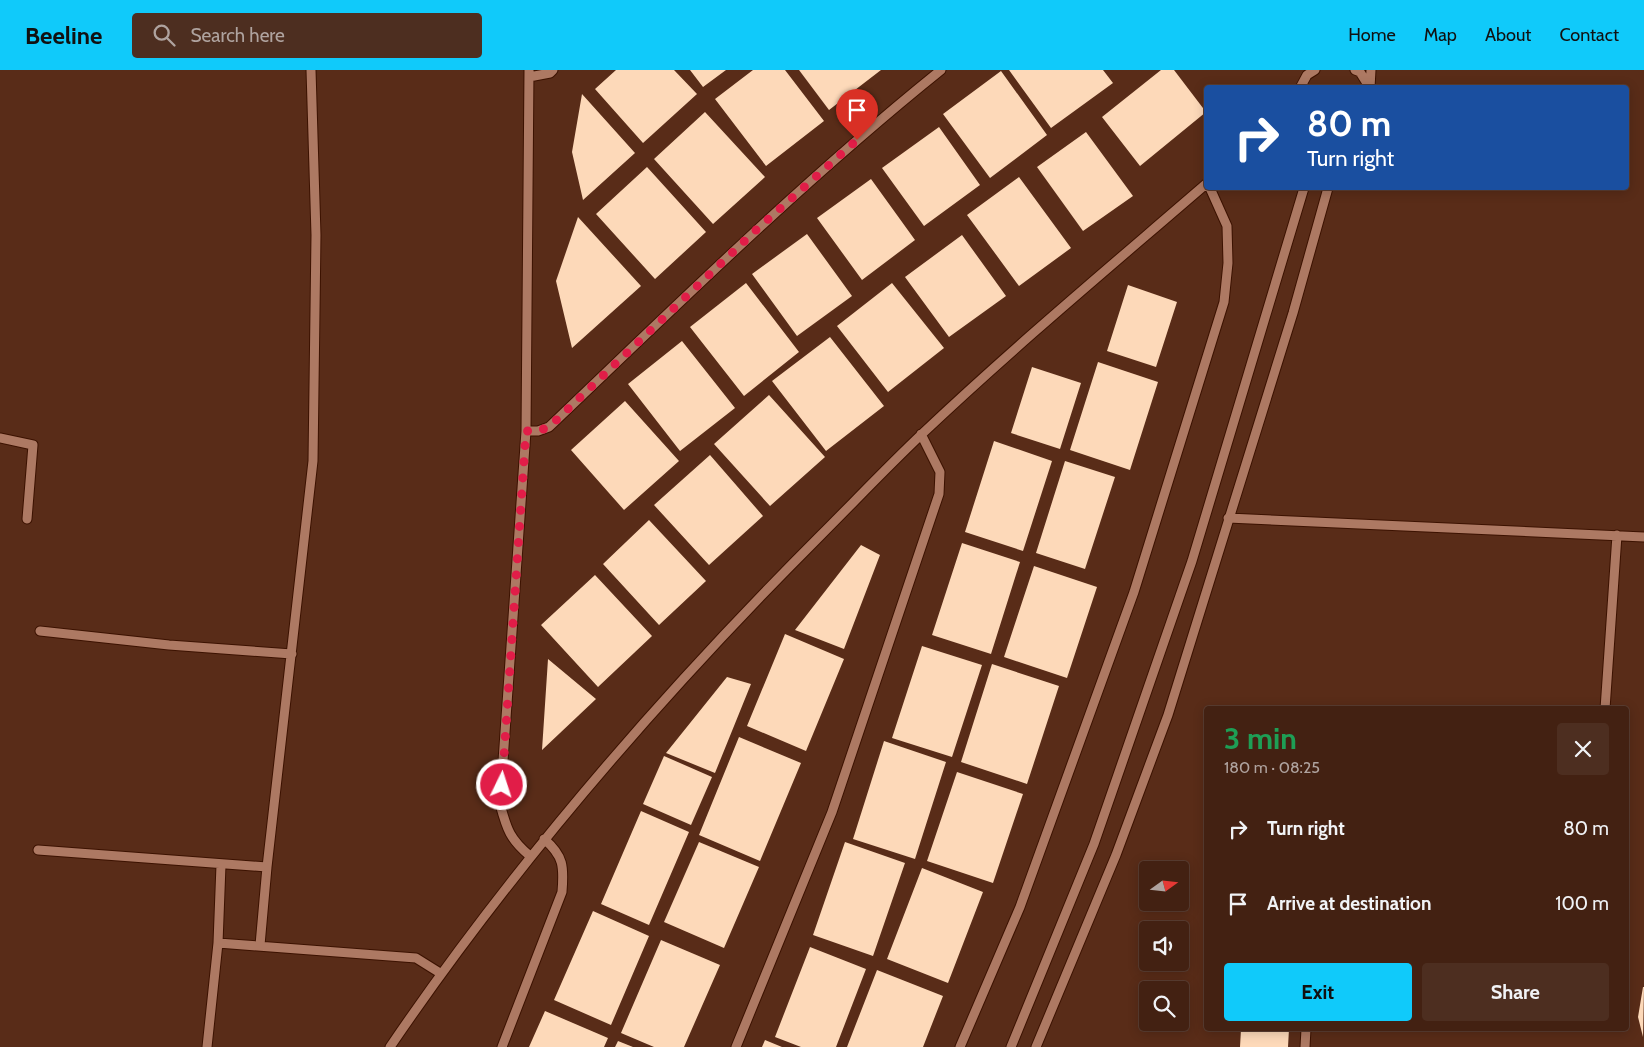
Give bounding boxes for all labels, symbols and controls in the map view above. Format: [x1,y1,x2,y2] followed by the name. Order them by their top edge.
[132,13,482,58] search box
[25,21,102,50] text: Beeline
[150,21,178,49] icon: search
[190,24,285,47] text: Search here
[1348,24,1396,46] text: Home
[1424,24,1457,46] text: Map
[1485,24,1531,46] text: About
[1559,24,1619,46] text: Contact
[836,89,878,140] pin
[843,96,871,124] icon: arrive
[1307,102,1391,145] text: 80 m
[1224,105,1289,170] icon: right
[1307,145,1394,172] text: Turn right
[1224,720,1297,757] text: 3 min
[1557,723,1609,775] button: close
[475,758,527,810] position arrow
[1224,758,1320,777] text: 180 m · 08:25
[1224,815,1252,843] icon: right
[1267,817,1345,840] text: Turn right
[1563,817,1609,840] text: 80 m
[1139,861,1189,911] north arrow
[1139,861,1189,1031] map controls
[1224,890,1252,918] icon: arrive
[1267,892,1431,915] text: Arrive at destination
[1555,892,1609,915] text: 100 m
[1139,921,1189,971] button: sound
[1224,963,1412,1021] button: Exit
[1422,963,1609,1021] button: Share
[1139,981,1189,1031] button: search

